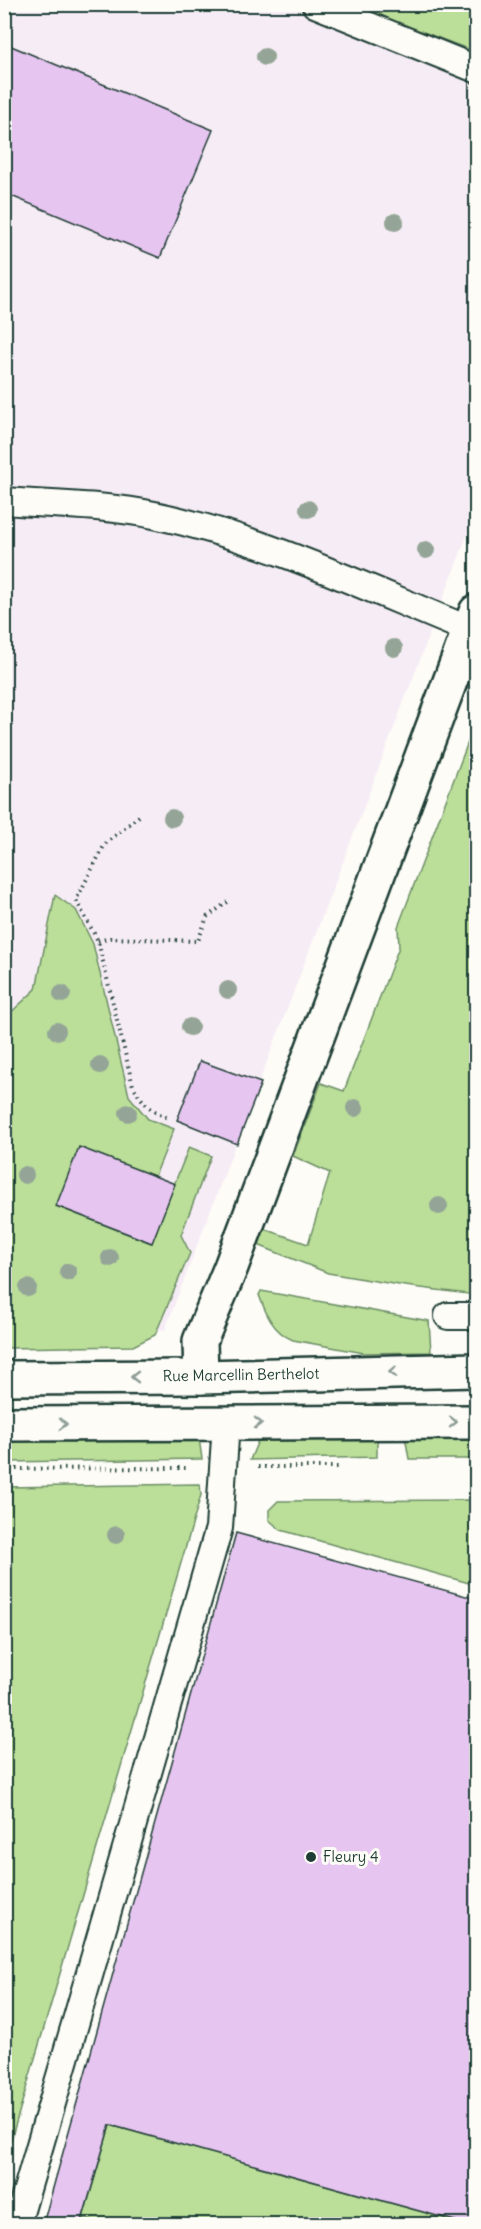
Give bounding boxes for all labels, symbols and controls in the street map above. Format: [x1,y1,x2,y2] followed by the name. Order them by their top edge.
[162,1364,320,1385] street label: Rue Marcellin Berthelot
[389,1366,398,1378] one-way arrow
[131,1371,140,1383] one-way arrow
[448,1416,457,1428] one-way arrow
[253,1417,262,1429] one-way arrow
[58,1418,67,1430] one-way arrow
[323,1847,379,1866] place label: Fleury 4
[304,1850,318,1864] marker: Fleury 4

